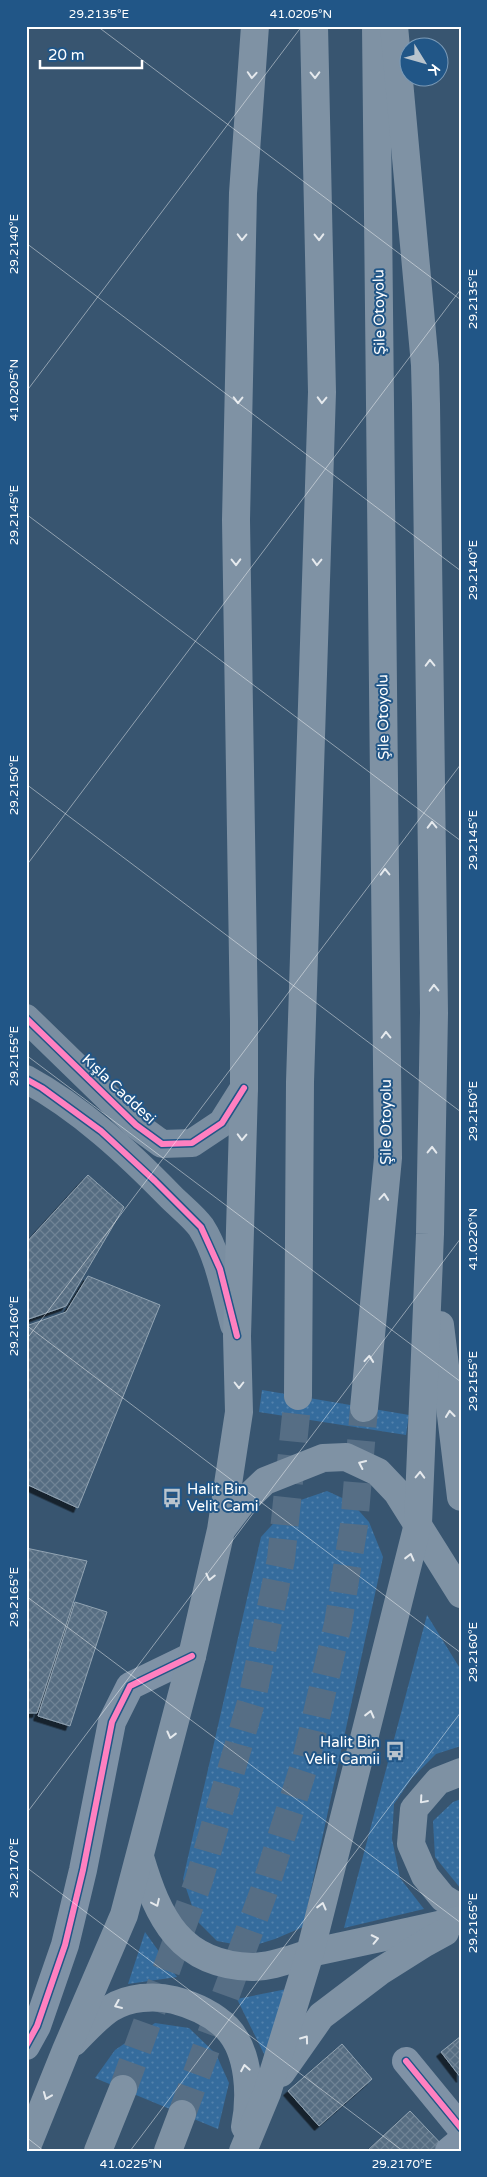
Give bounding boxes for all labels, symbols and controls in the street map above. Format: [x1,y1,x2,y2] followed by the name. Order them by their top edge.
[69,7,129,21] text: 29.2135°E
[270,7,332,21] text: 41.0205°N
[40,38,142,70] scale bar
[400,38,450,88] north arrow
[48,46,85,64] text: 20 m
[424,61,444,79] text: K
[246,71,257,79] one-way arrow
[310,72,320,79] one-way arrow
[7,213,21,274] text: 29.2140°E
[237,234,247,241] one-way arrow
[313,234,324,242] one-way arrow
[369,269,389,355] street label: Şile Otoyolu
[466,269,480,329] text: 29.2135°E
[7,359,21,421] text: 41.0205°N
[233,396,244,404] one-way arrow
[317,396,327,404] one-way arrow
[7,485,21,545] text: 29.2145°E
[466,539,480,600] text: 29.2140°E
[231,558,241,566] one-way arrow
[311,559,322,567] one-way arrow
[425,659,435,666] one-way arrow
[373,674,393,760] street label: Şile Otoyolu
[7,754,21,815] text: 29.2150°E
[466,810,480,870] text: 29.2145°E
[427,821,437,829] one-way arrow
[380,868,390,876] one-way arrow
[429,984,439,992] one-way arrow
[7,1026,21,1086] text: 29.2155°E
[381,1031,391,1038] one-way arrow
[78,1050,160,1128] street label: Kışla Caddesi
[377,1079,395,1165] street label: Şile Otoyolu
[466,1080,480,1141] text: 29.2150°E
[237,1133,248,1141] one-way arrow
[426,1146,437,1154] one-way arrow
[378,1193,389,1201] one-way arrow
[466,1208,480,1270] text: 41.0220°N
[7,1295,21,1356] text: 29.2160°E
[466,1351,480,1411] text: 29.2155°E
[363,1355,374,1363] one-way arrow
[234,1381,244,1389] one-way arrow
[445,1410,456,1418] one-way arrow
[358,1460,367,1471] one-way arrow
[414,1471,425,1479] one-way arrow
[187,1480,259,1515] place label: Halit Bin Velit Cami
[161,1487,183,1509] bus stop icon: Halit Bin Velit Cami
[404,1552,415,1561] one-way arrow
[7,1567,21,1627] text: 29.2165°E
[205,1573,216,1582] one-way arrow
[466,1621,480,1682] text: 29.2160°E
[364,1710,375,1719] one-way arrow
[167,1731,177,1739] one-way arrow
[305,1733,380,1768] place label: Halit Bin Velit Camii
[384,1740,406,1762] bus stop icon: Halit Bin Velit Camii
[419,1794,428,1803] one-way arrow
[7,1837,21,1898] text: 29.2170°E
[466,1893,480,1953] text: 29.2165°E
[150,1898,160,1907] one-way arrow
[316,1901,327,1910] one-way arrow
[371,1934,380,1945] one-way arrow
[114,1999,123,2010] one-way arrow
[299,2035,308,2045] one-way arrow
[240,2063,250,2072] one-way arrow
[43,2091,54,2100] one-way arrow
[100,2157,162,2171] text: 41.0225°N
[372,2157,433,2171] text: 29.2170°E

